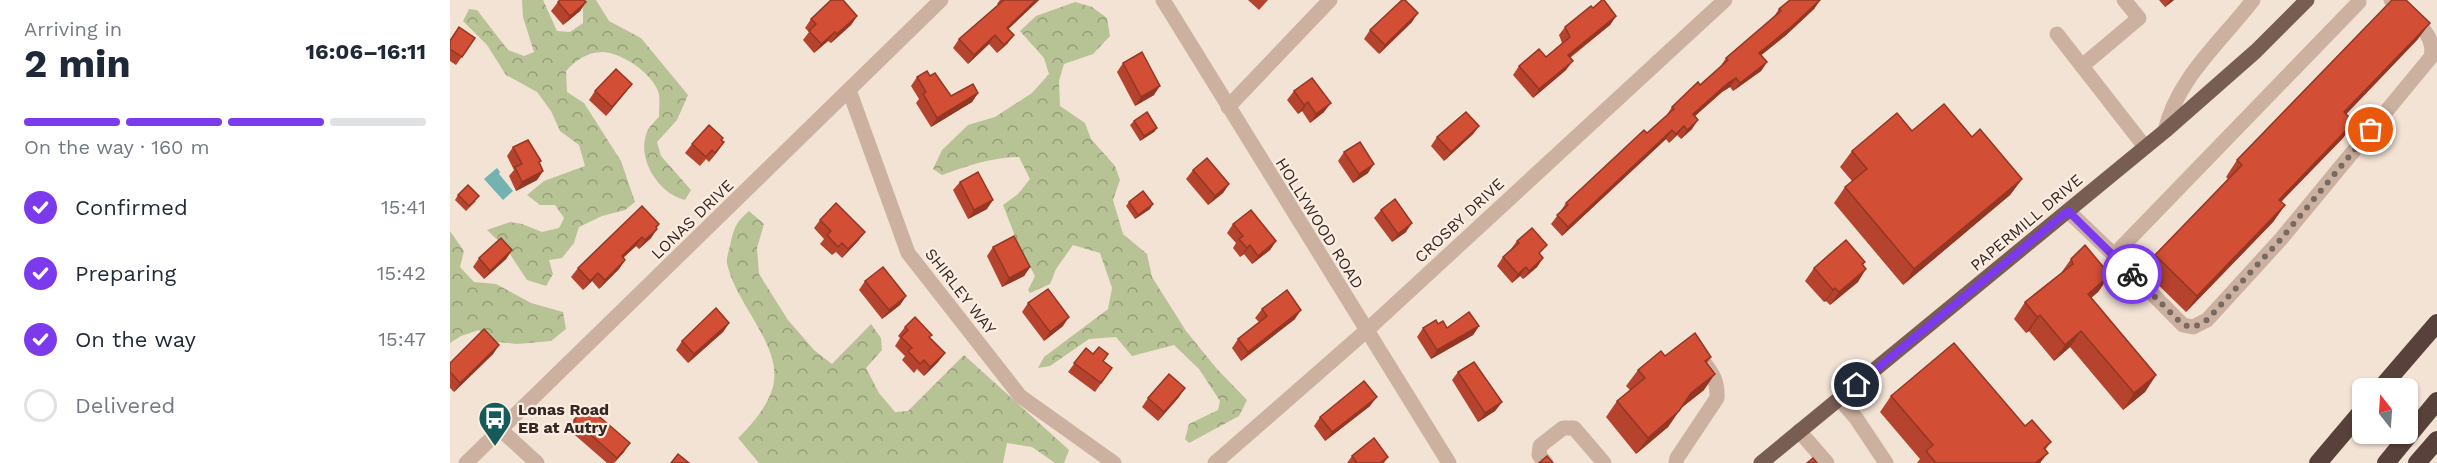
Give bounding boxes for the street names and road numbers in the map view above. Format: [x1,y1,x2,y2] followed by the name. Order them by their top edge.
[1272,154,1368,292] street label: HOLLYWOOD ROAD
[1967,170,2086,275] street label: PAPERMILL DRIVE
[1411,174,1508,267] street label: CROSBY DRIVE
[647,176,737,263] street label: LONAS DRIVE
[921,244,1000,338] street label: SHIRLEY WAY

